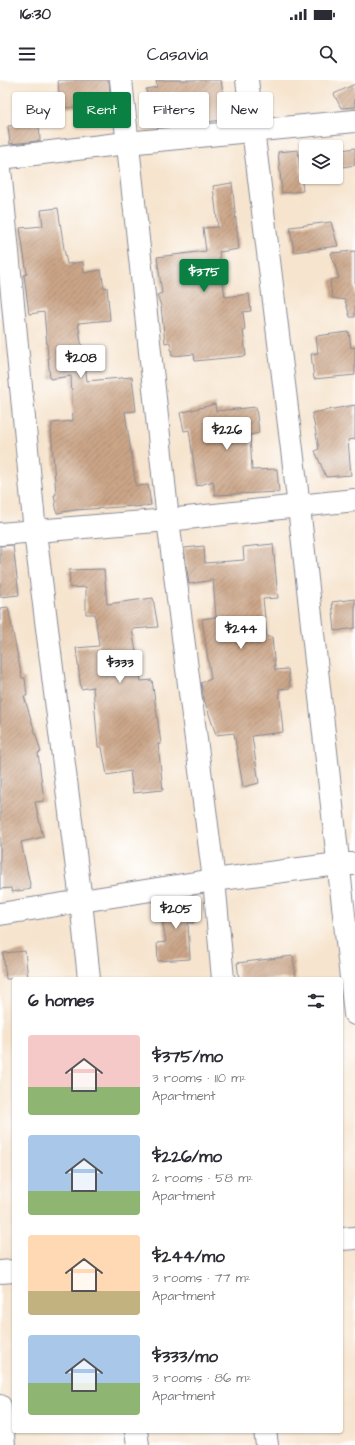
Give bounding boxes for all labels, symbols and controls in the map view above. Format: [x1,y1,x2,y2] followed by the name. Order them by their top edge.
[20,4,51,25] text: 16:30
[147,42,208,67] text: Casavia
[16,43,38,65] icon: menu
[317,43,339,65] icon: search
[12,92,65,128] chip: Buy
[73,92,131,128] chip: Rent
[139,92,209,128] chip: Filters
[217,92,273,128] chip: New
[299,140,343,184] map controls
[299,140,343,184] button: layers
[180,259,228,293] pin: $375
[188,263,220,281] text: $375
[57,345,105,379] pin: $208
[65,349,97,367] text: $208
[203,417,251,451] pin: $226
[212,421,242,439] text: $226
[217,616,265,650] pin: $244
[225,620,257,638] text: $244
[96,650,144,684] pin: $333
[106,654,134,672] text: $333
[152,896,200,930] pin: $205
[160,900,192,918] text: $205
[28,989,94,1013] text: 6 homes
[305,990,327,1012] icon: filters
[152,1045,223,1069] text: $375/mo
[60,1051,108,1099] icon: home
[152,1069,246,1087] text: 3 rooms · 110 m²
[152,1087,216,1105] text: Apartment
[152,1145,222,1169] text: $226/mo
[60,1151,108,1199] icon: home
[152,1169,253,1187] text: 2 rooms · 58 m²
[152,1187,216,1205] text: Apartment
[152,1245,225,1269] text: $244/mo
[60,1251,108,1299] icon: home
[152,1269,251,1287] text: 3 rooms · 77 m²
[152,1287,216,1305] text: Apartment
[152,1345,218,1369] text: $333/mo
[60,1351,108,1399] icon: home
[152,1369,251,1387] text: 3 rooms · 86 m²
[152,1387,216,1405] text: Apartment

